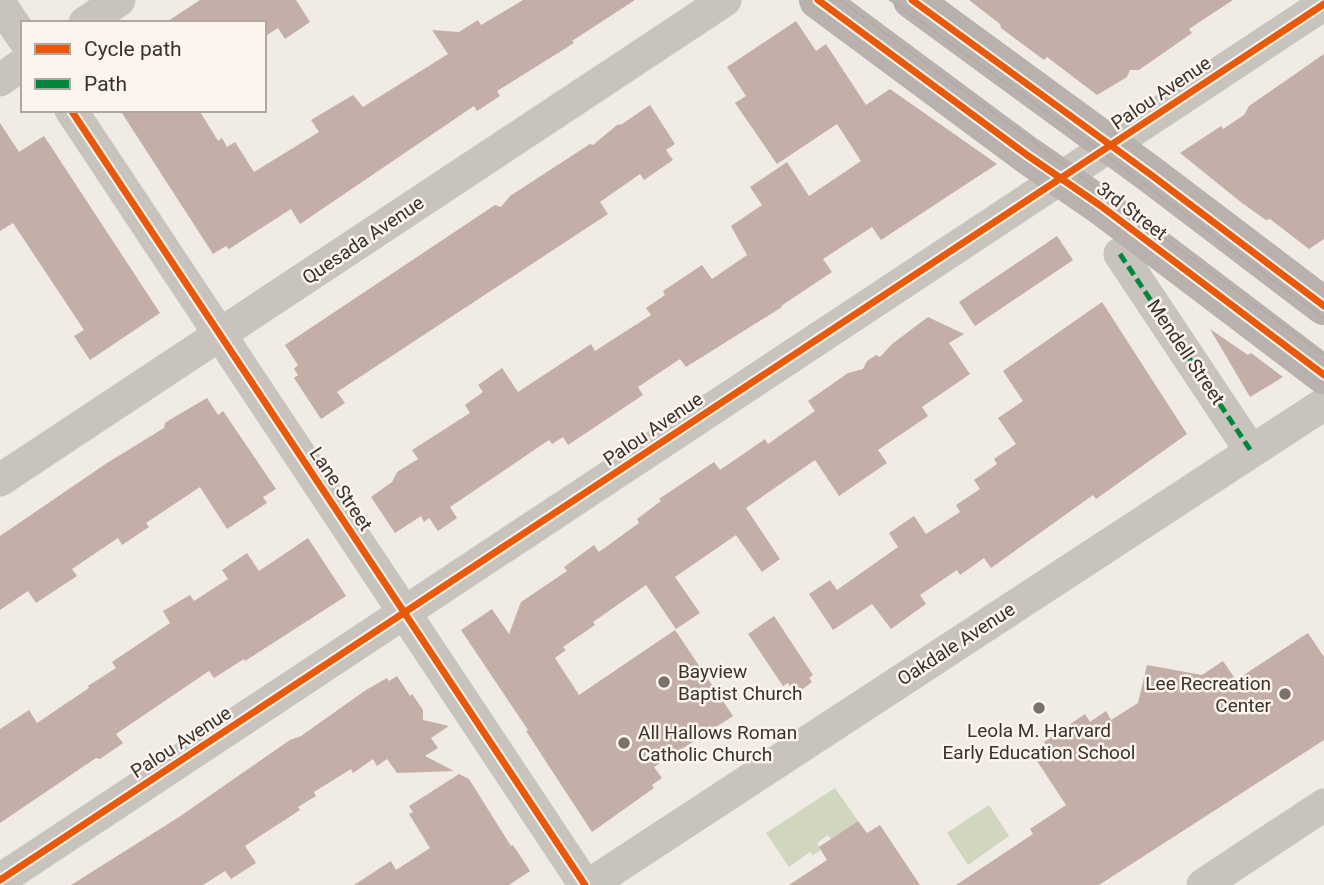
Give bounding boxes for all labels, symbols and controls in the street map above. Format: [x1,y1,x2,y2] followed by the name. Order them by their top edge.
[21,21,266,112] legend
[84,37,182,61] text: Cycle path
[1107,51,1215,135] street label: Palou Avenue
[84,72,127,96] text: Path
[1092,177,1172,245] street label: 3rd Street
[298,191,428,289] street label: Quesada Avenue
[1142,295,1230,409] street label: Mendell Street
[599,387,707,471] street label: Palou Avenue
[305,443,377,535] street label: Lane Street
[893,597,1019,691] street label: Oakdale Avenue
[678,660,802,705] place label: Bayview Baptist Church
[1145,672,1272,717] place label: Lee Recreation Center
[656,674,672,690] marker: Bayview Baptist Church
[1277,686,1293,702] marker: Lee Recreation Center
[1031,700,1047,716] marker: Leola M. Harvard Early Education School
[127,701,235,783] street label: Palou Avenue
[943,719,1135,764] place label: Leola M. Harvard Early Education School
[638,721,797,766] place label: All Hallows Roman Catholic Church
[616,735,632,751] marker: All Hallows Roman Catholic Church

